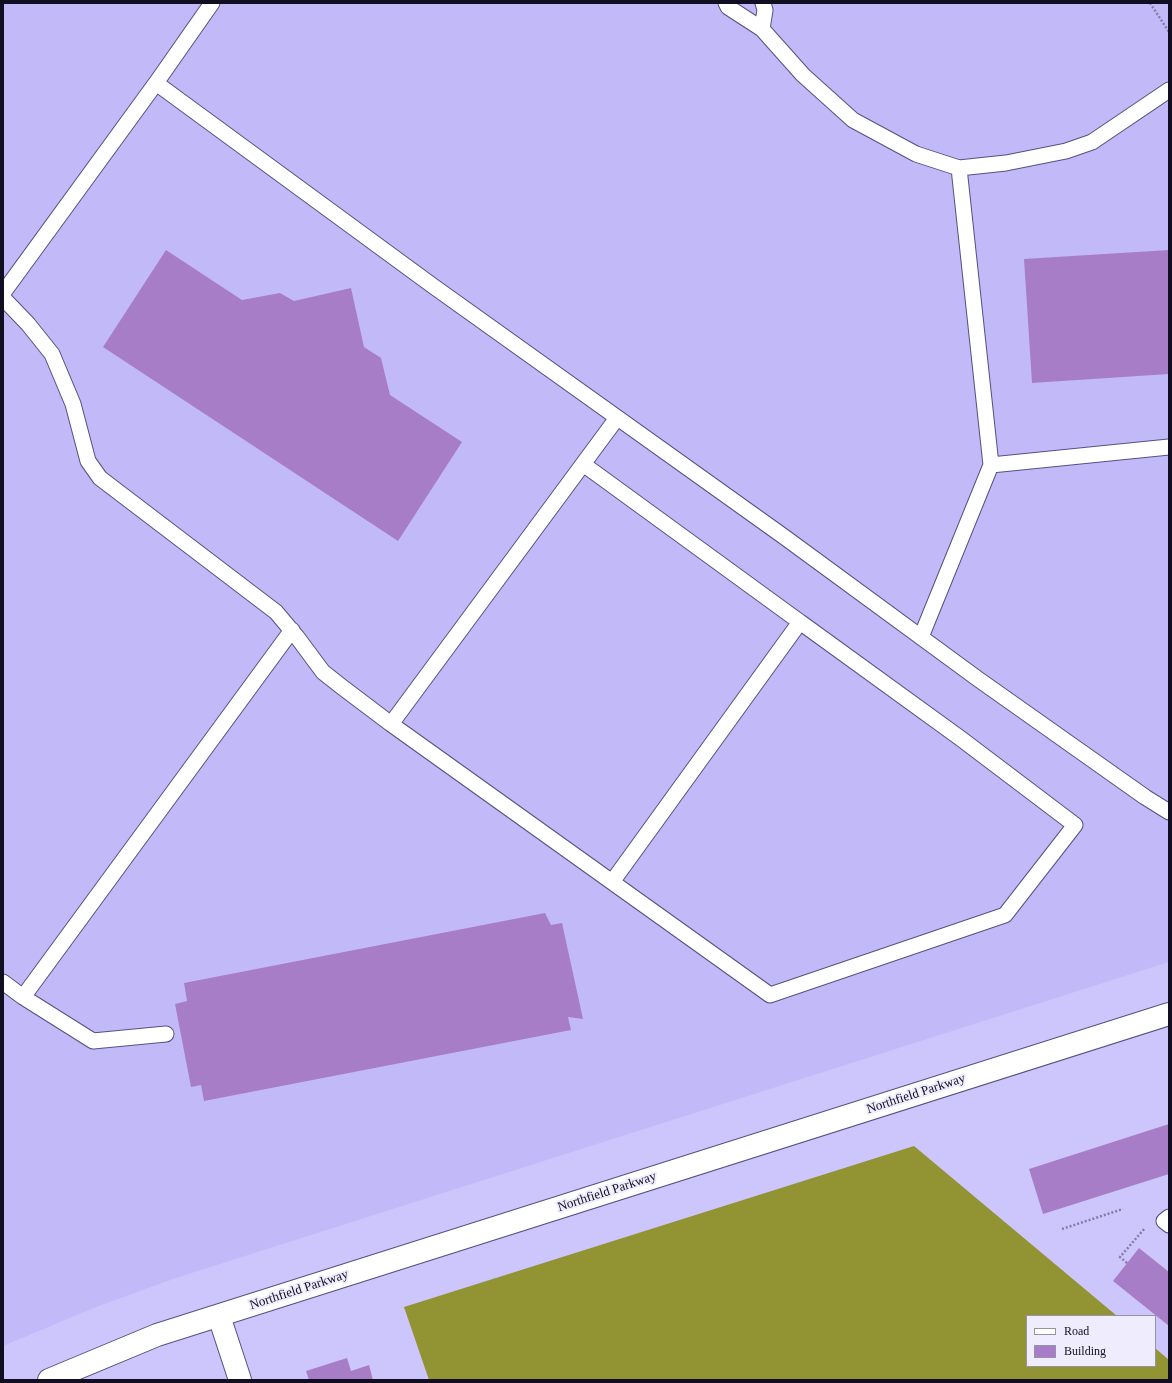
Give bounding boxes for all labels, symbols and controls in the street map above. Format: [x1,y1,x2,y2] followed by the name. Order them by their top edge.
[865,1071,967,1117] street label: Northfield Parkway
[556,1169,658,1215] street label: Northfield Parkway
[248,1267,350,1313] street label: Northfield Parkway
[1026,1315,1156,1367] legend
[1064,1324,1089,1338] text: Road
[1064,1344,1106,1358] text: Building

